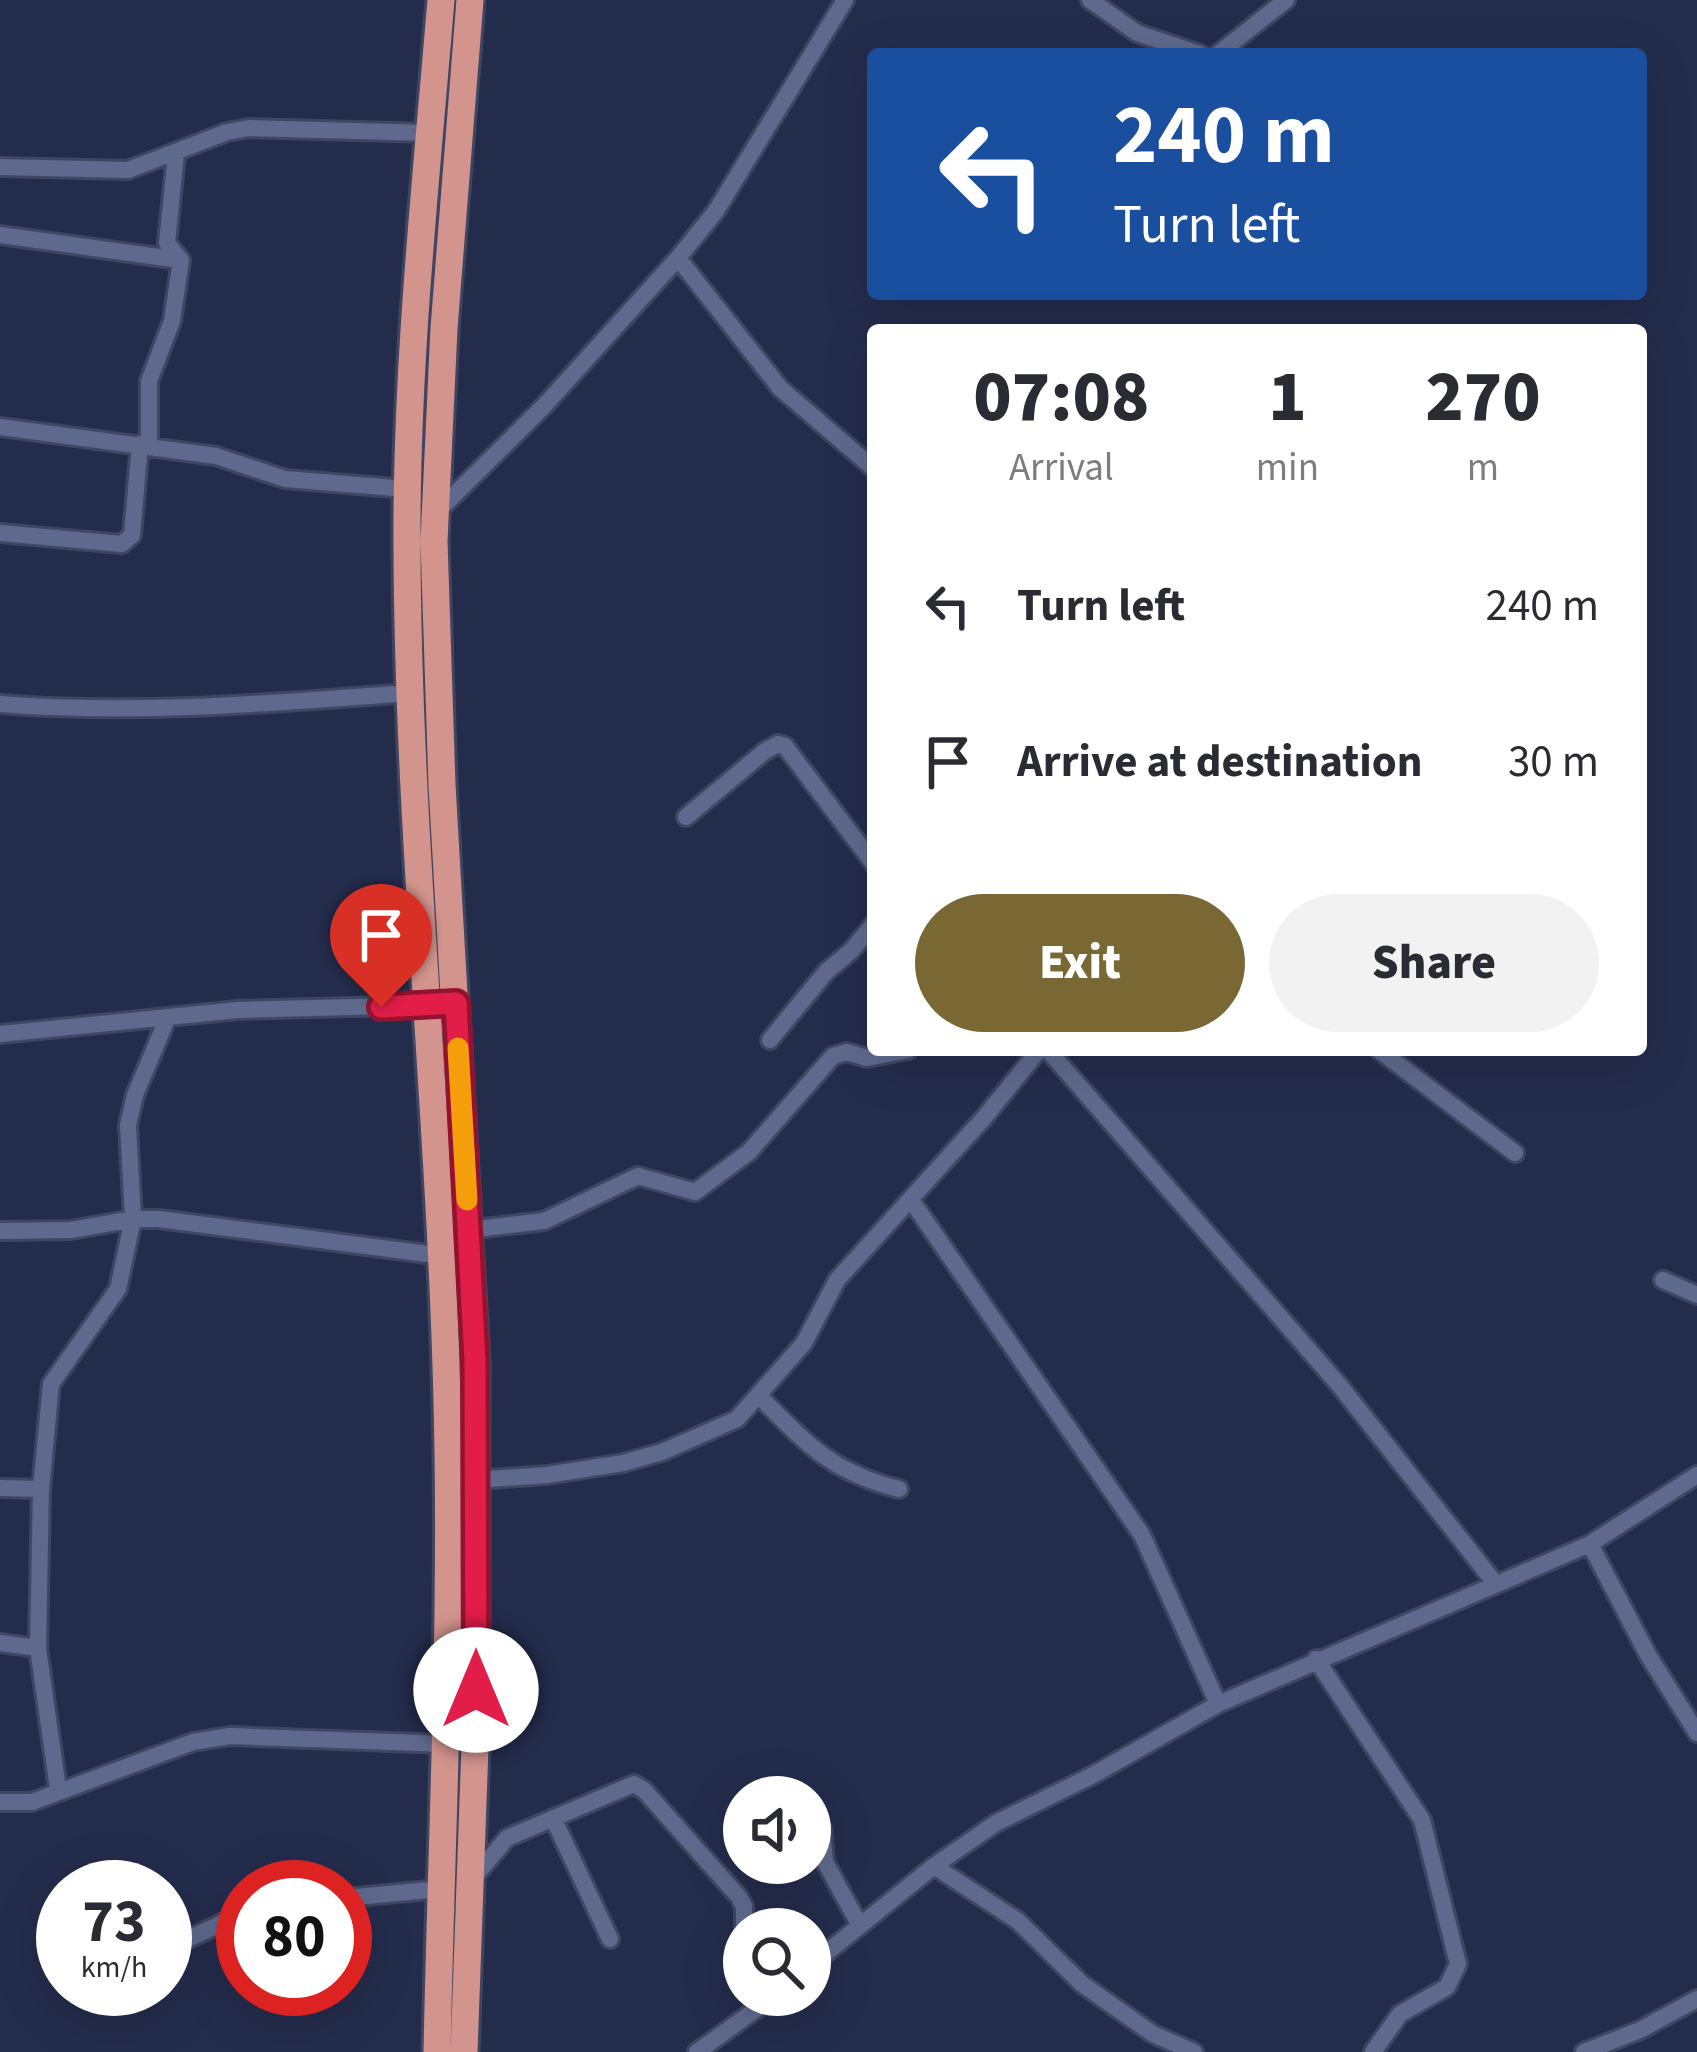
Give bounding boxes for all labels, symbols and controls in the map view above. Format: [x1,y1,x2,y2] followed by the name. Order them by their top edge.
[1113,76,1335,196] text: 240 m
[915,96,1071,252] icon: left
[1113,187,1300,264] text: Turn left
[973,346,1149,449] text: 07:08
[1268,346,1307,449] text: 1
[1425,346,1541,449] text: 270
[1009,440,1114,496] text: Arrival
[1256,440,1319,496] text: min
[1467,440,1499,496] text: m
[915,573,981,639] icon: left
[1017,574,1185,638] text: Turn left
[1486,574,1599,638] text: 240 m
[915,729,981,795] icon: arrive
[1017,730,1422,794] text: Arrive at destination
[1508,730,1599,794] text: 30 m
[330,884,432,1007] pin
[915,894,1245,1032] button: Exit
[1269,894,1599,1032] button: Share
[348,902,414,968] icon: arrive
[413,1627,539,1753] position arrow
[723,1776,831,2016] map controls
[723,1776,831,1884] button: sound
[216,1860,372,2016] speed limit sign: 80
[82,1880,146,1965] text: 73
[723,1908,831,2016] button: search
[81,1946,147,1989] text: km/h

